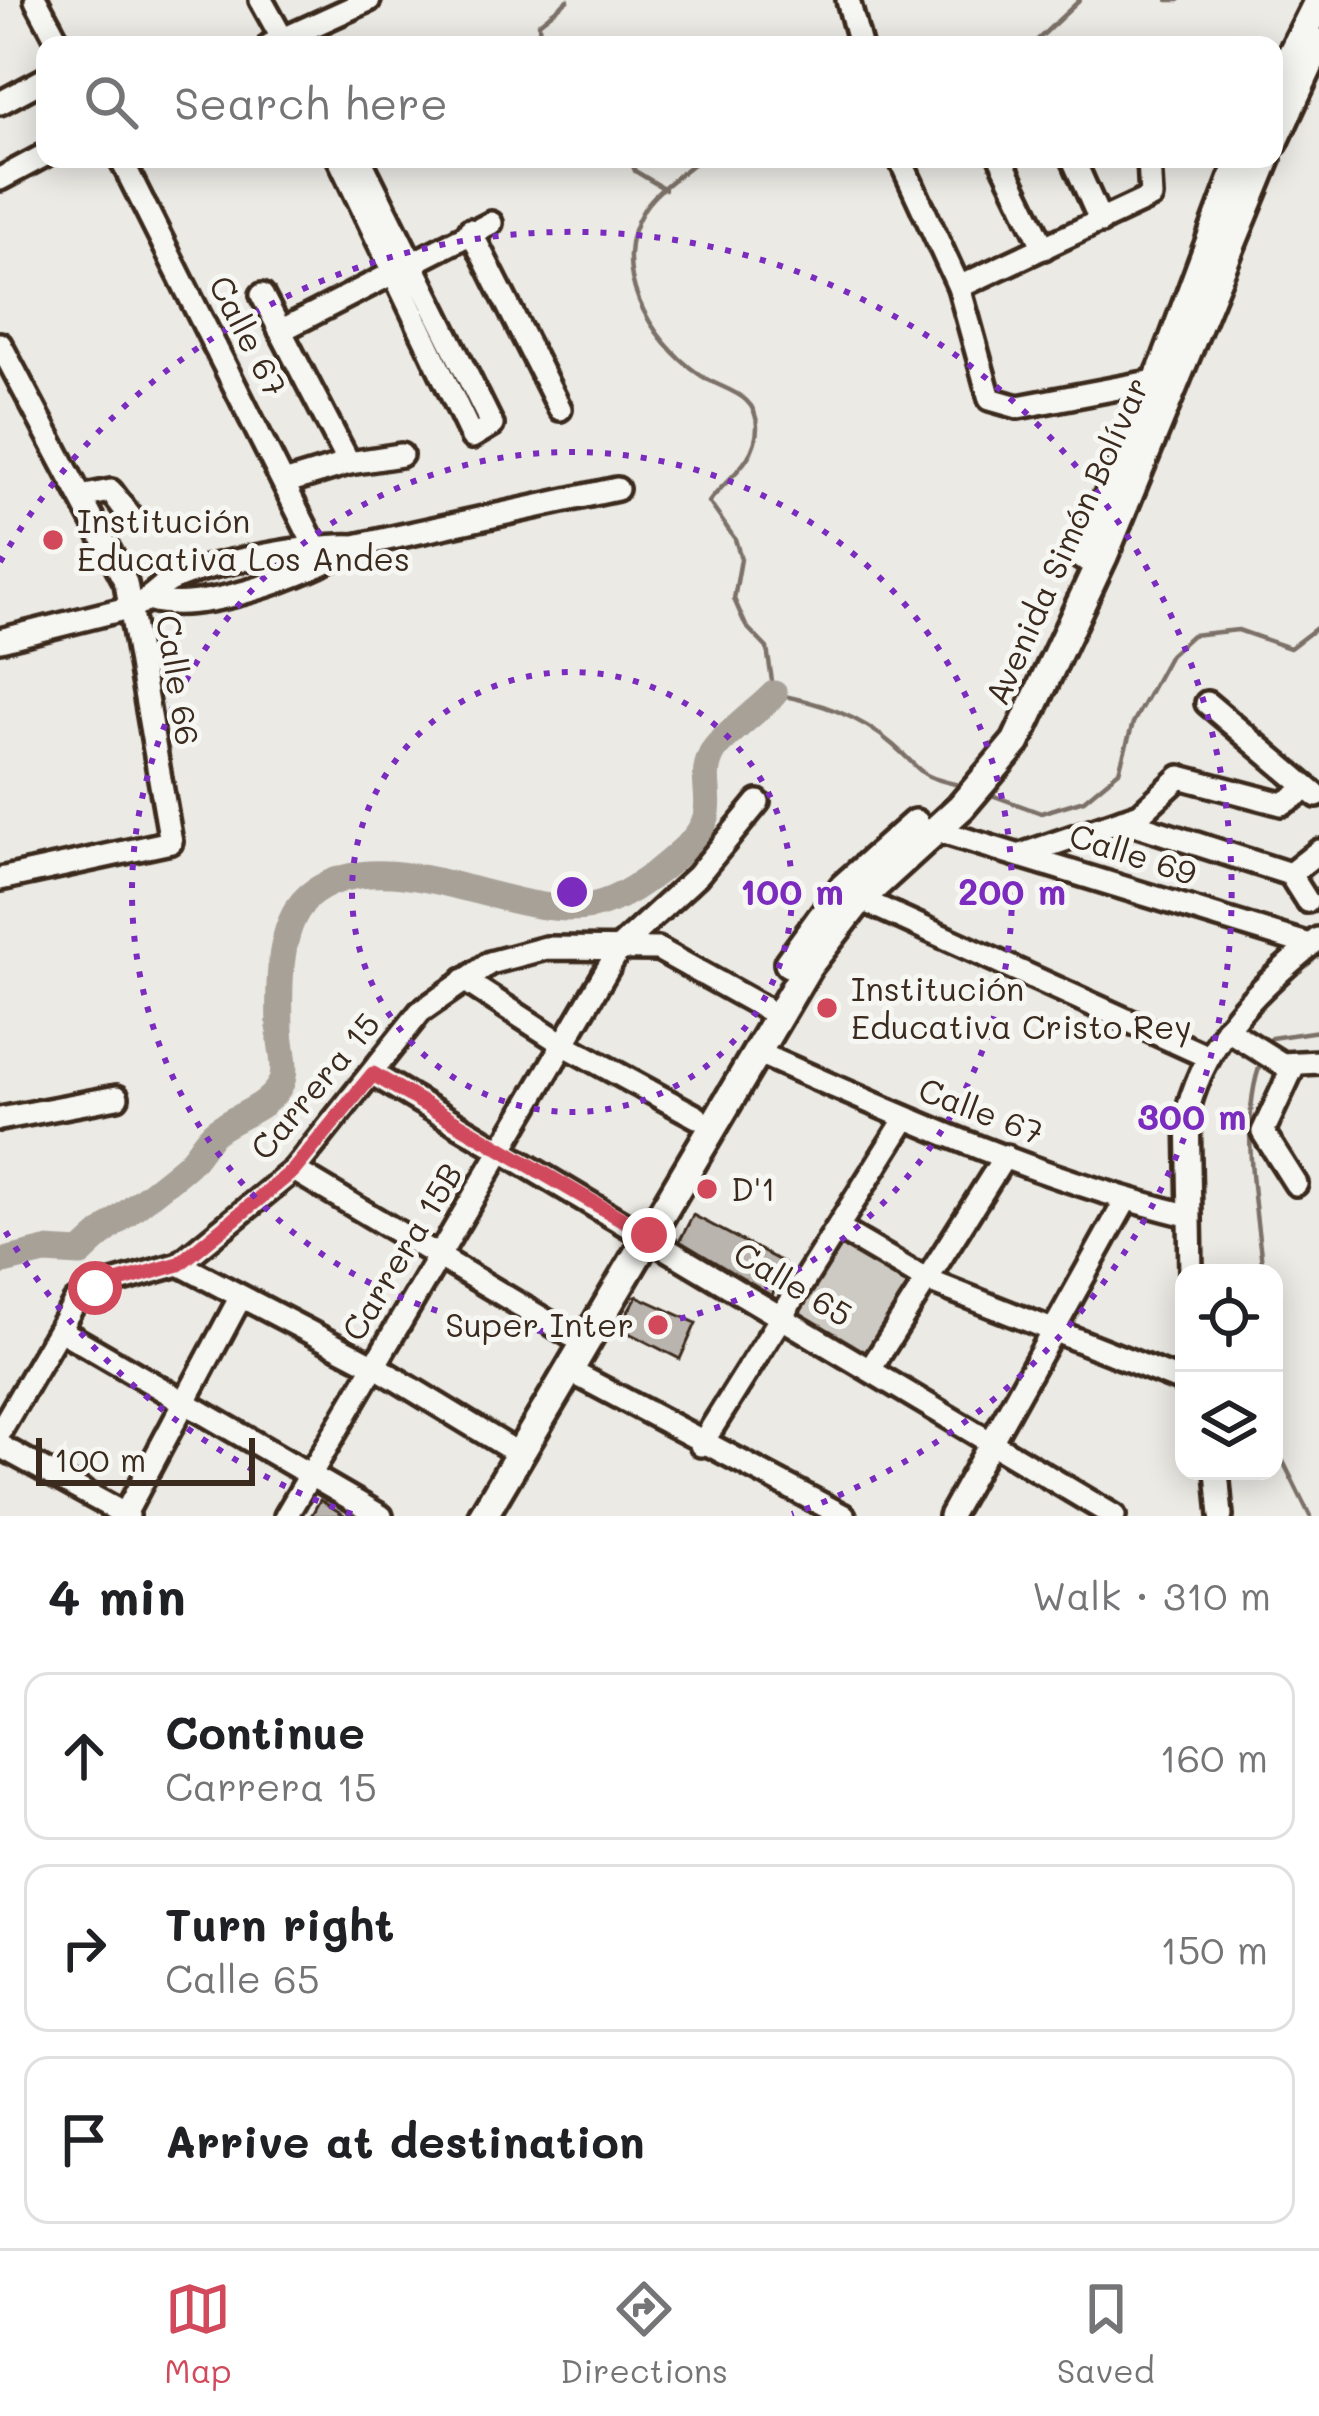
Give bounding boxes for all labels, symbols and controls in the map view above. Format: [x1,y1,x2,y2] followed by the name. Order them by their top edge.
[36,36,1283,168] search box
[78,69,144,135] icon: search
[174,73,448,131] text: Search here
[201,268,298,403] street label: Calle 67
[974,370,1157,711] street label: Avenida Simón Bolívar
[77,498,410,579] place label: Institución Educativa Los Andes
[40,527,66,553] marker: Institución Educativa Los Andes
[148,611,211,748] street label: Calle 66
[1064,812,1202,893] street label: Calle 69
[740,867,844,914] text: 100 m
[958,867,1066,914] text: 200 m
[551,871,593,913] centre of rings
[851,966,1192,1048] place label: Institución Educativa Cristo Rey
[814,995,840,1021] marker: Institución Educativa Cristo Rey
[240,1003,388,1168] street label: Carrera 15
[913,1066,1050,1153] street label: Calle 67
[1137,1092,1247,1139] text: 300 m
[331,1154,471,1348] street label: Carrera 15B
[731,1166,776,1209] place label: D'1
[694,1176,720,1202] marker: D'1
[622,1208,676,1262] route end
[727,1231,861,1335] street label: Calle 65
[68,1261,122,1315] route start
[1175,1264,1283,1480] map controls
[1175,1264,1283,1372] button: locate
[445,1302,634,1345] place label: Super Inter
[645,1312,671,1338] marker: Super Inter
[1175,1372,1283,1480] button: layers
[36,1432,255,1485] scale bar
[54,1437,146,1480] text: 100 m
[48,1561,186,1628] text: 4 min
[1032,1569,1271,1620] text: Walk · 310 m
[165,1702,365,1760] text: Continue
[51,1723,117,1789] icon: ahead
[1159,1731,1268,1782] text: 160 m
[165,1760,377,1811] text: Carrera 15
[165,1894,394,1952] text: Turn right
[51,1915,117,1981] icon: right
[1160,1923,1268,1974] text: 150 m
[165,1952,320,2003] text: Calle 65
[51,2107,117,2173] icon: arrive
[165,2111,645,2169] text: Arrive at destination
[164,2276,232,2391] tab: Map
[560,2276,728,2391] tab: Directions
[1057,2276,1155,2391] tab: Saved

